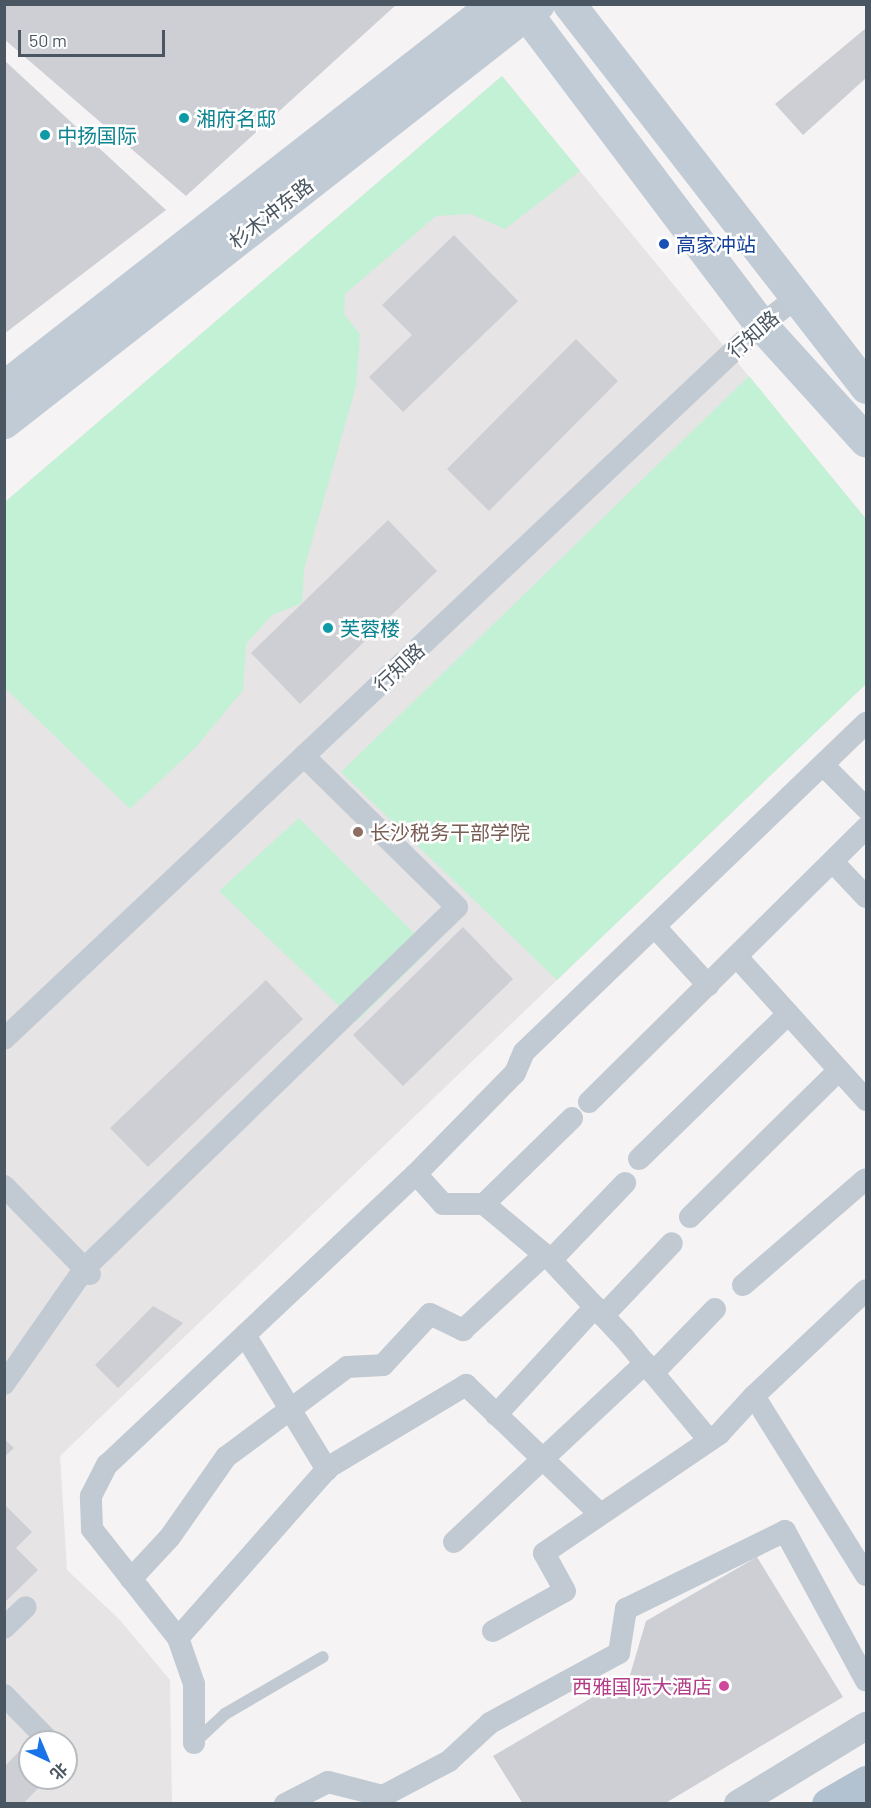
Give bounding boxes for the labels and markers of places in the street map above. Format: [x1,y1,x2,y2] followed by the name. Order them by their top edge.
[196,106,276,130] place label: 湘府名邸
[177,111,191,125] marker: 湘府名邸
[57,123,137,147] place label: 中扬国际
[38,128,52,142] marker: 中扬国际
[676,232,756,256] place label: 高家冲站
[657,237,671,251] marker: 高家冲站
[340,616,400,640] place label: 芙蓉楼
[321,621,335,635] marker: 芙蓉楼
[370,820,530,844] place label: 长沙税务干部学院
[351,825,365,839] marker: 长沙税务干部学院
[572,1674,712,1698] place label: 西雅国际大酒店
[717,1679,731,1693] marker: 西雅国际大酒店

